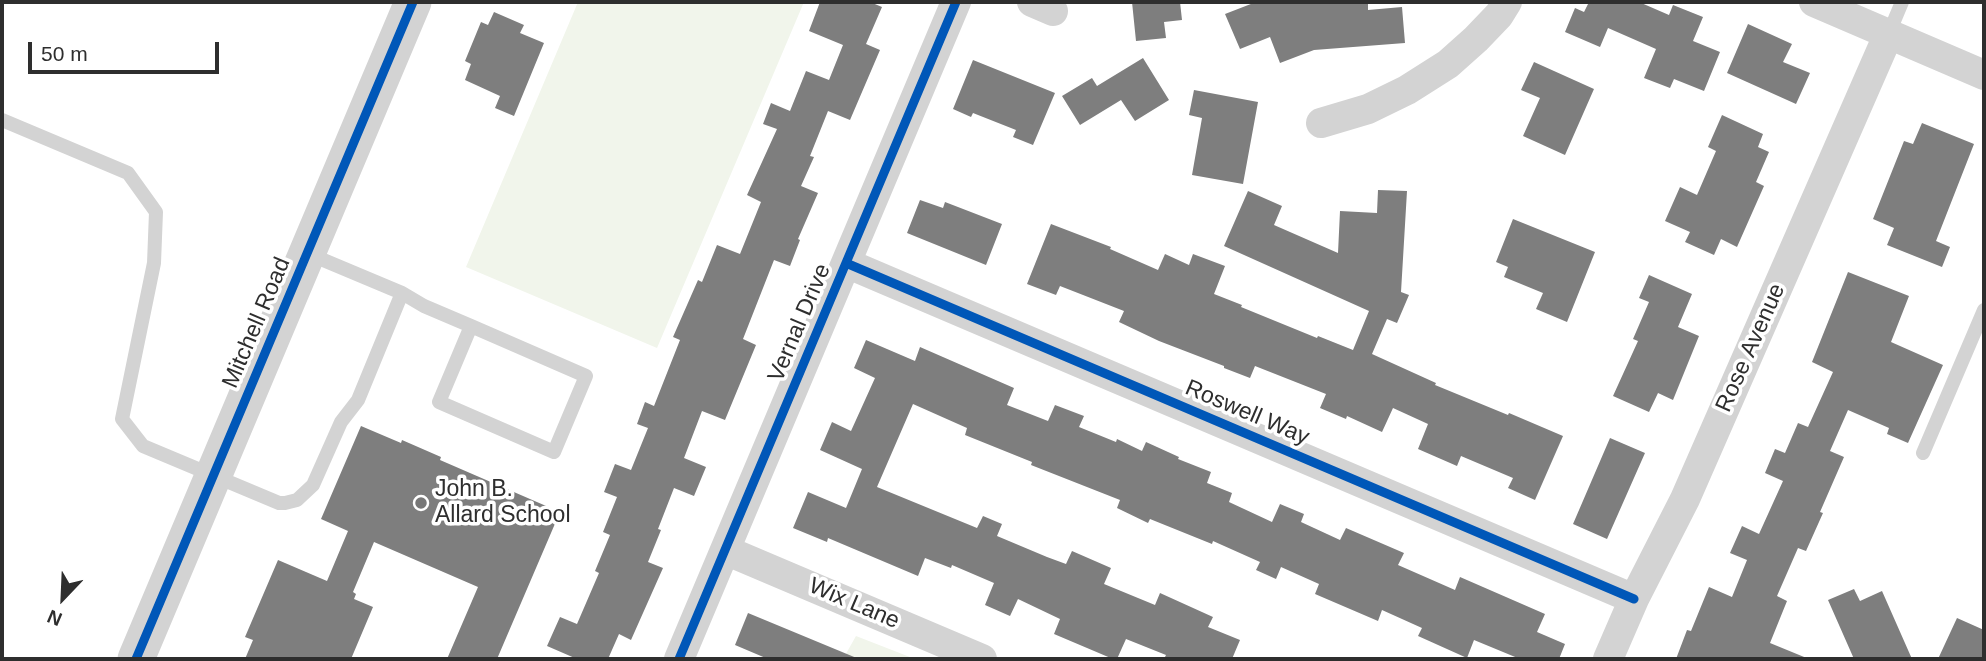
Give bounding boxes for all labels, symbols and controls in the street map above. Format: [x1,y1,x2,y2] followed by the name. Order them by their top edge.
[32,28,222,72] scale bar
[41,42,88,65] text: 50 m
[217,253,297,393] street label: Mitchell Road
[763,260,837,386] street label: Vernal Drive
[1710,280,1792,416] street label: Rose Avenue
[1181,374,1313,452] street label: Roswell Way
[435,476,571,530] place label: John B. Allard School
[413,495,429,511] marker: John B. Allard School
[28,563,98,633] north arrow
[804,573,904,635] street label: Wix Lane
[44,605,65,630] text: N

